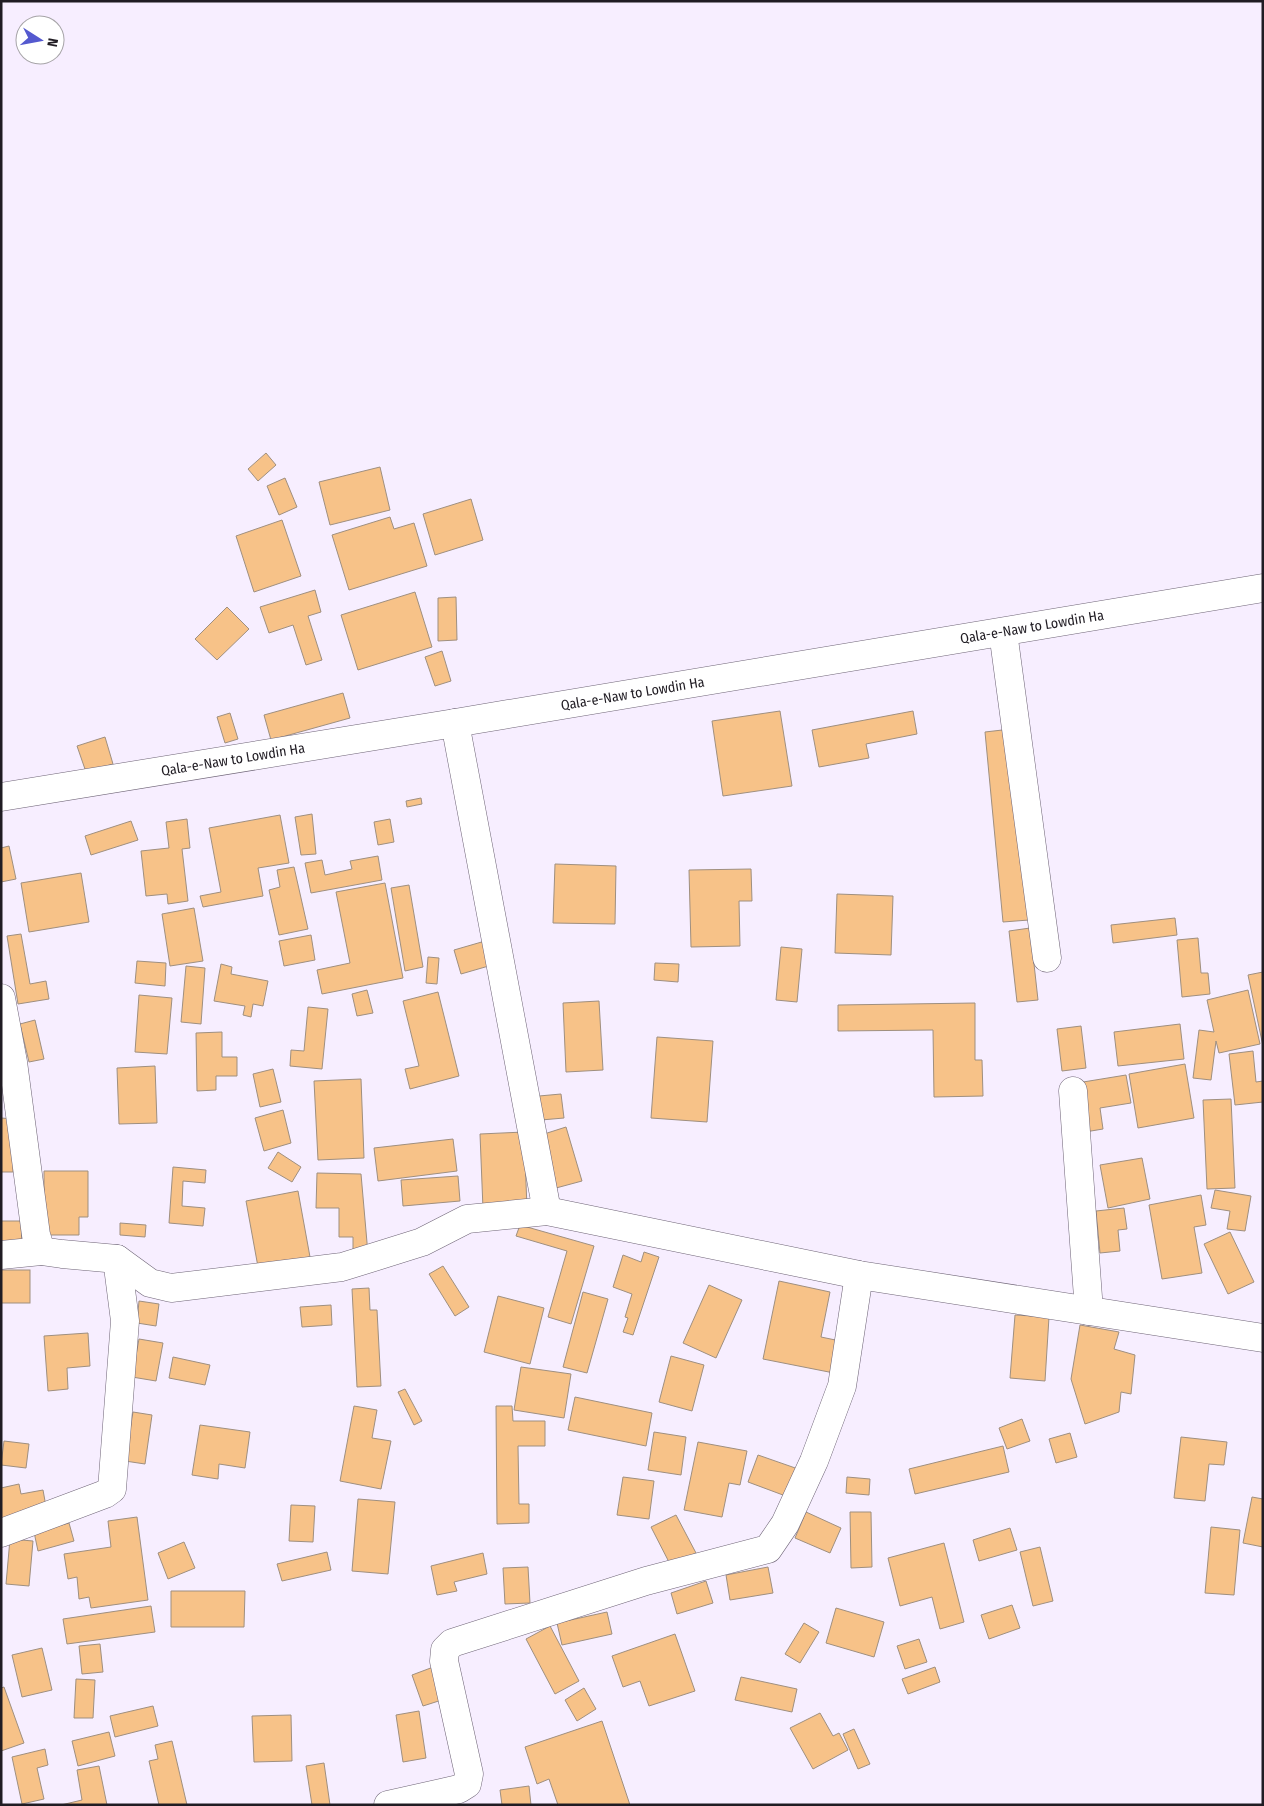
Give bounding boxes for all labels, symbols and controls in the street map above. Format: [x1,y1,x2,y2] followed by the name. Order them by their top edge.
[15,15,65,65] north arrow
[43,37,61,48] text: N
[959,606,1105,647] street label: Qala-e-Naw to Lowdin Ha
[559,673,706,714] street label: Qala-e-Naw to Lowdin Ha
[160,739,306,779] street label: Qala-e-Naw to Lowdin Ha

